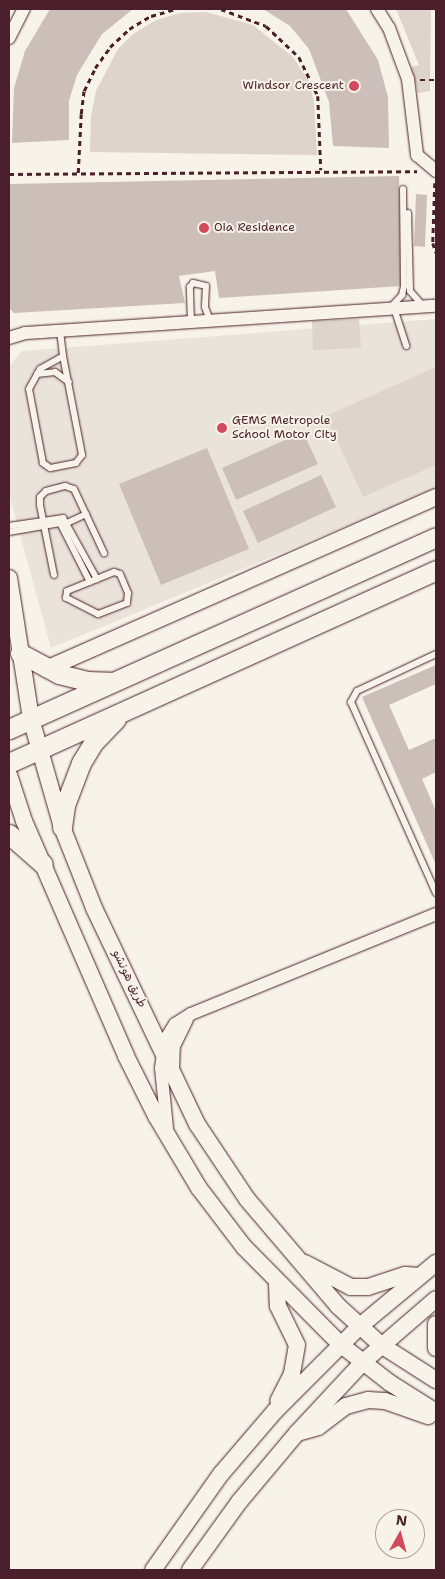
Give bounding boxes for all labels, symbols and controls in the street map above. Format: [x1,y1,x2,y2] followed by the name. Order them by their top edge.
[242,79,344,93] place label: Windsor Crescent
[348,80,360,92] marker: Windsor Crescent
[214,221,295,235] place label: Oia Residence
[198,222,210,234] marker: Oia Residence
[232,414,337,442] place label: GEMS Metropole School Motor City
[216,422,228,434] marker: GEMS Metropole School Motor City
[109,948,149,1010] street label: طريق هونشو
[375,1509,425,1559] north arrow
[395,1510,408,1530] text: N

